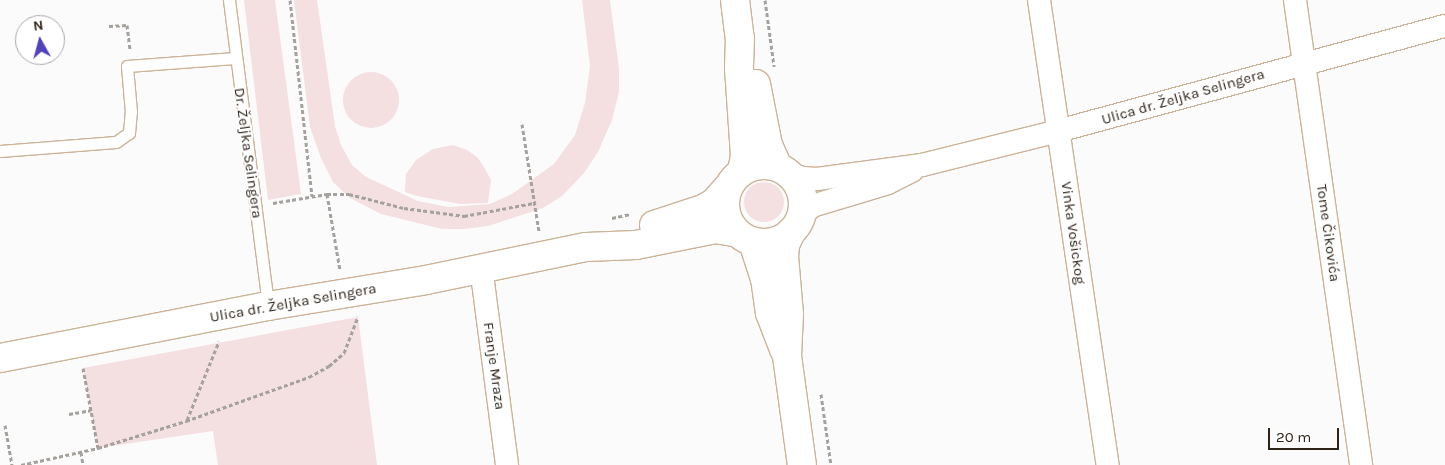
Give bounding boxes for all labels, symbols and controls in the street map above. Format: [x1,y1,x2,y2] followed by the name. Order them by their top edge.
[15,15,65,65] north arrow
[32,17,44,35] text: N
[1099,65,1267,129] street label: Ulica dr. Željka Selingera
[230,87,266,219] street label: Dr. Željka Selingera
[1057,180,1089,286] street label: Vinka Vošickog
[1312,183,1344,283] street label: Tome Čikovića
[208,279,378,327] street label: Ulica dr. Željka Selingera
[479,321,509,411] street label: Franje Mraza
[1270,418,1341,450] scale bar
[1276,428,1311,446] text: 20 m

